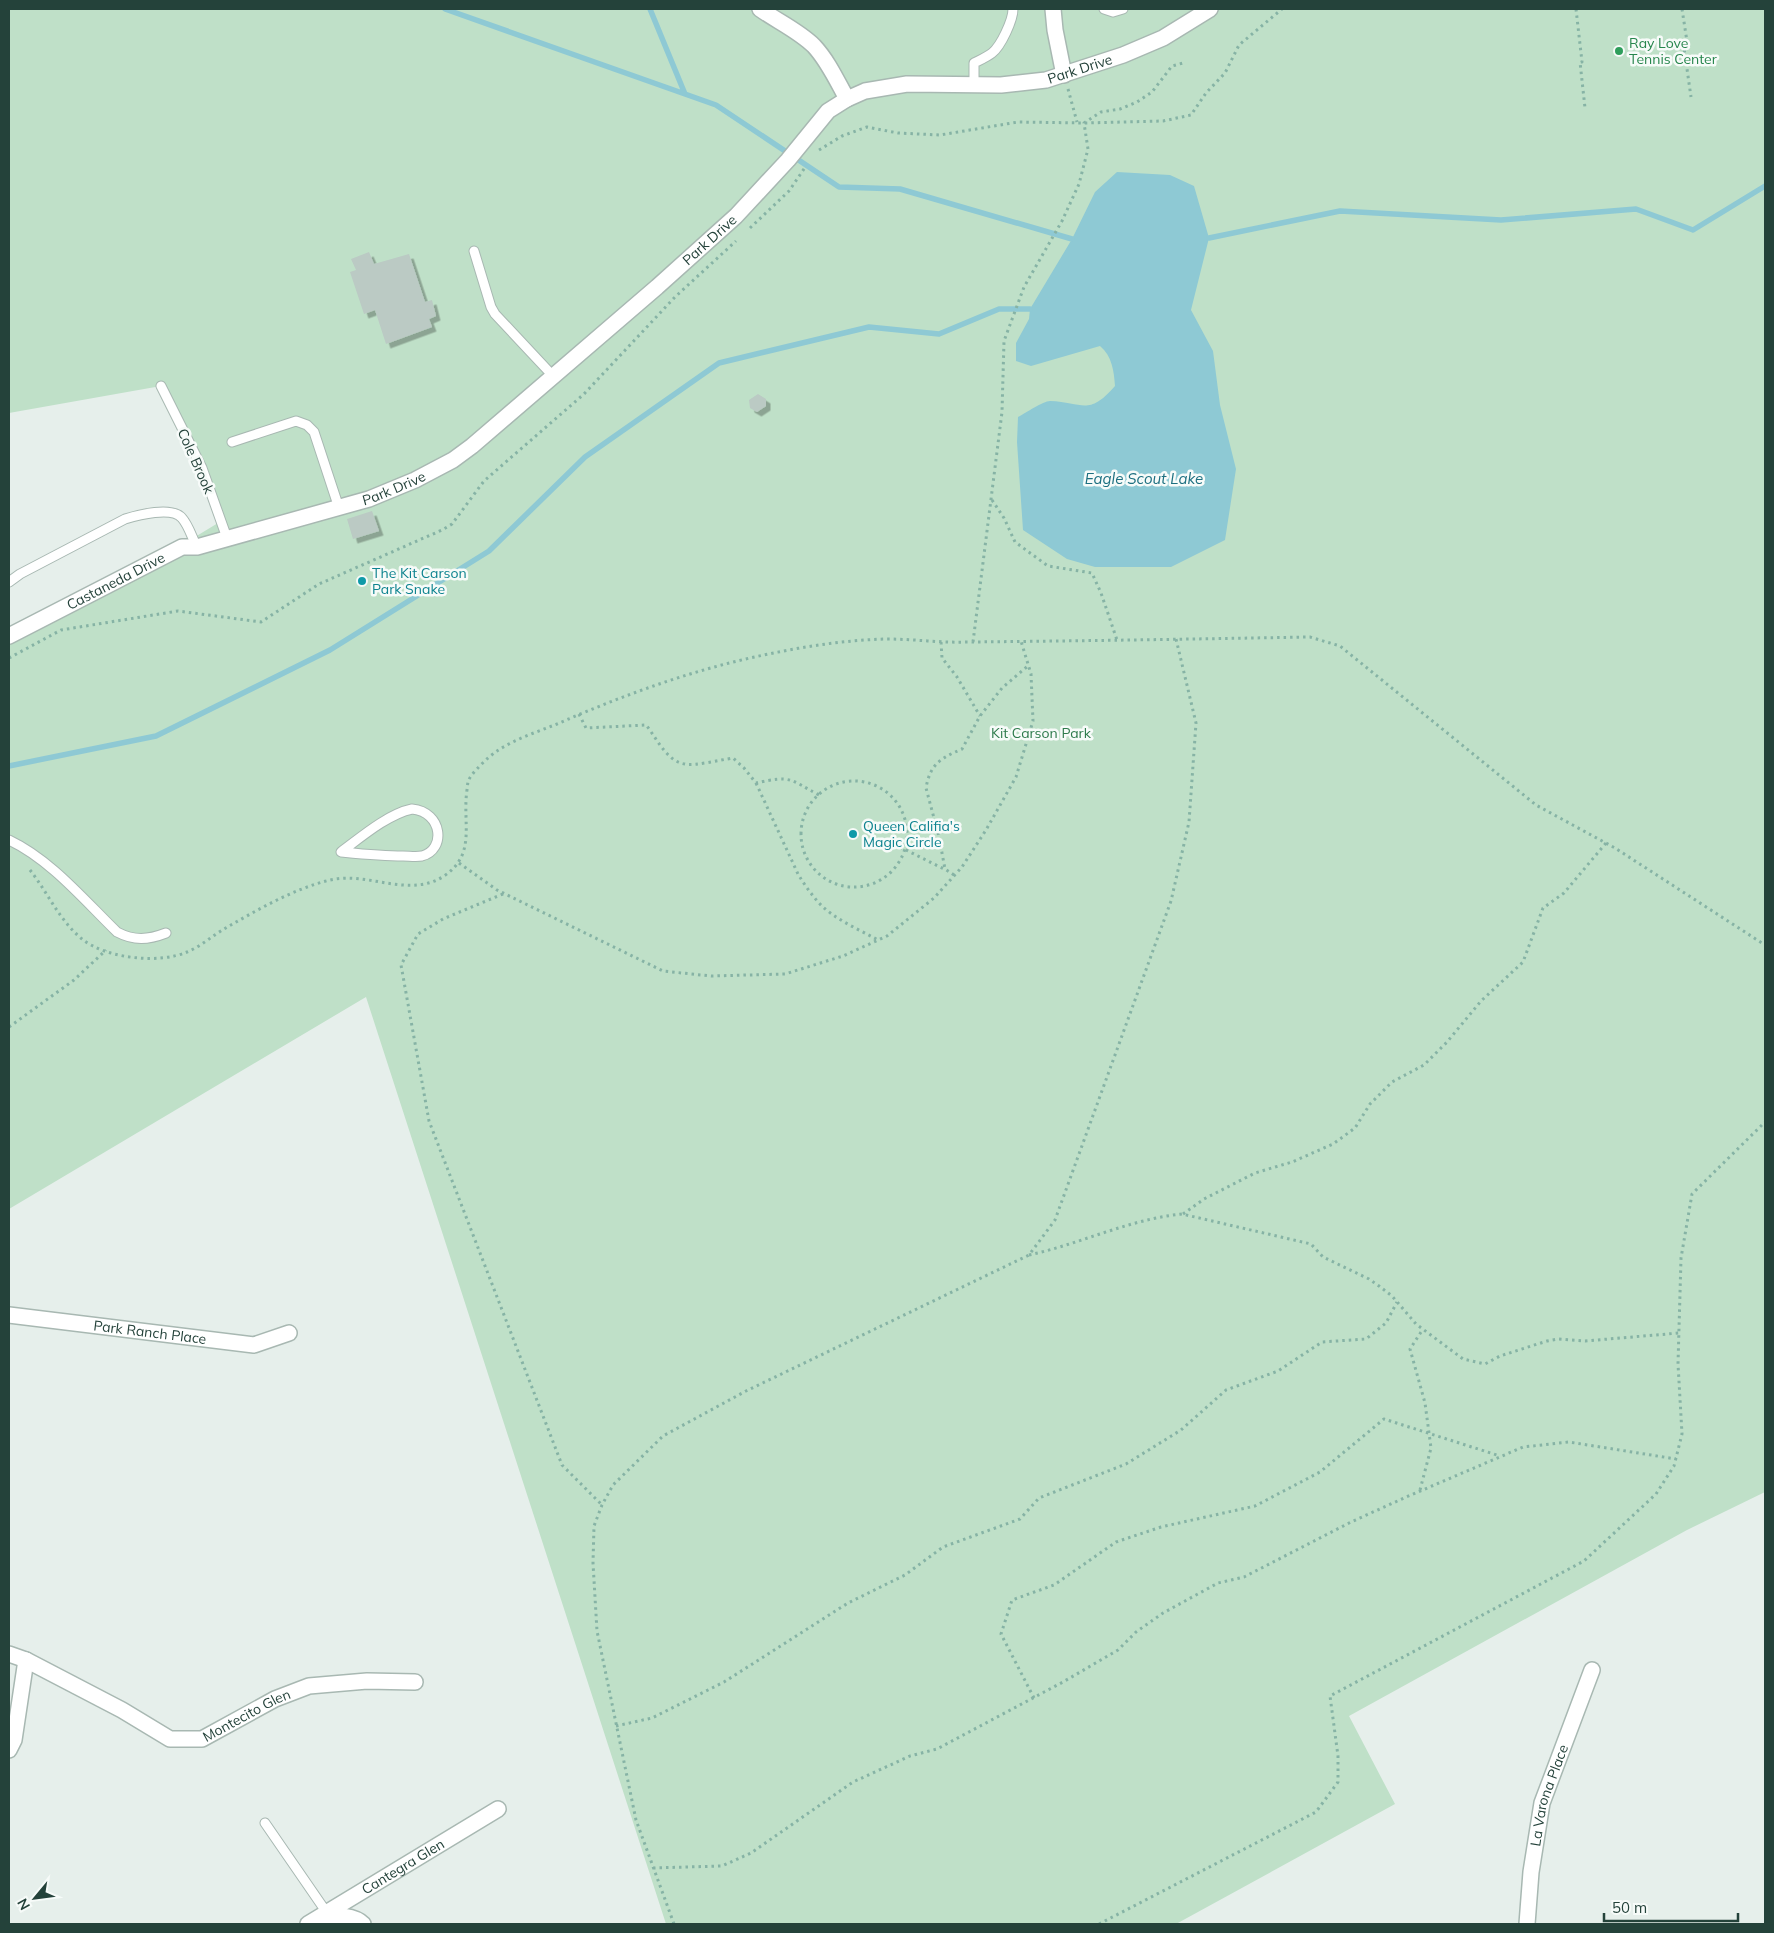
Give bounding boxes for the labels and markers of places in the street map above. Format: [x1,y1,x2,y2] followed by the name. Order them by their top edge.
[1629,34,1718,68] place label: Ray Love Tennis Center
[1613,45,1625,57] marker: Ray Love Tennis Center
[372,564,467,598] place label: The Kit Carson Park Snake
[356,575,368,587] marker: The Kit Carson Park Snake
[863,817,960,851] place label: Queen Califia's Magic Circle
[847,828,859,840] marker: Queen Califia's Magic Circle

